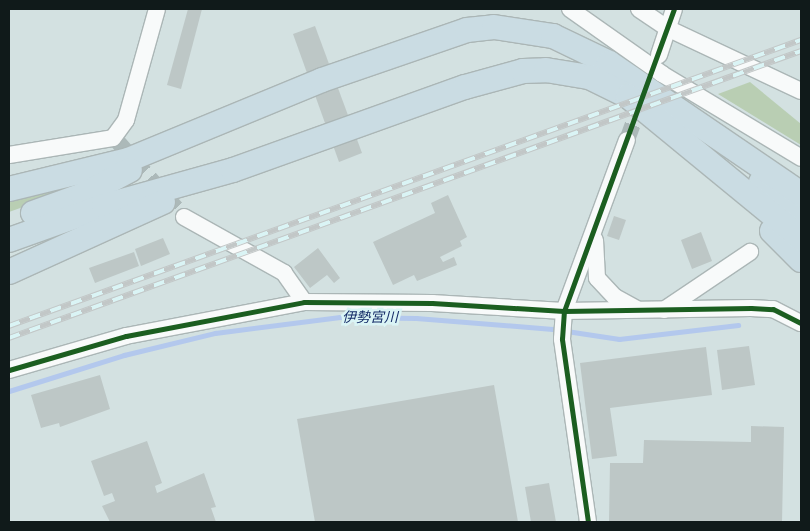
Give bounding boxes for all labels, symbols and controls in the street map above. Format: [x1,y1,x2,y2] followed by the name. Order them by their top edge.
[342,309,398,325] water label: 伊勢宮川

